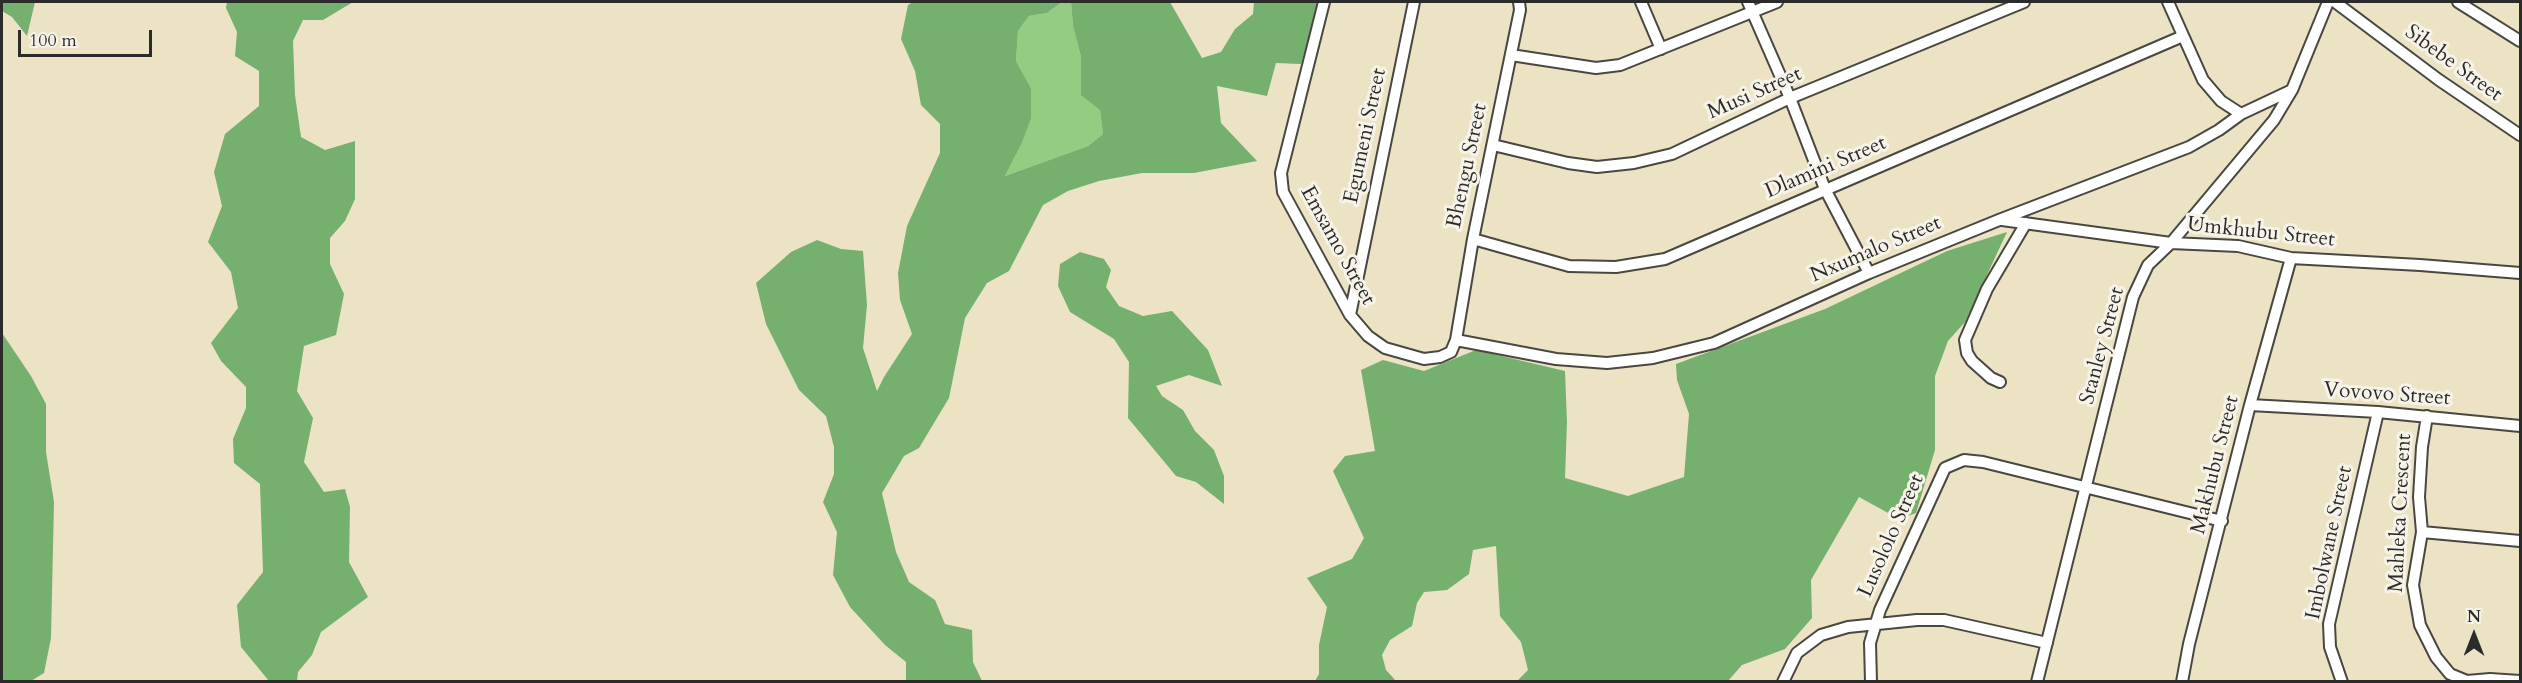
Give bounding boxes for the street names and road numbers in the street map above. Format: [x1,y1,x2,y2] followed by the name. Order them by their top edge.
[2399,20,2507,108] street label: Sibebe Street
[1704,62,1806,126] street label: Musi Street
[1339,66,1393,206] street label: Egumeni Street
[1443,101,1493,231] street label: Bhengu Street
[1762,131,1890,205] street label: Dlamini Street
[1294,182,1380,310] street label: Emsamo Street
[1807,211,1945,289] street label: Nxumalo Street
[2186,213,2336,253] street label: Umkhubu Street
[2075,285,2131,407] street label: Stanley Street
[2323,378,2451,412] street label: Vovovo Street
[2187,393,2245,537] street label: Makhubu Street
[2384,433,2418,593] street label: Mahleka Crescent
[2301,464,2359,622] street label: Imbolwane Street
[1854,471,1930,601] street label: Lusololo Street

